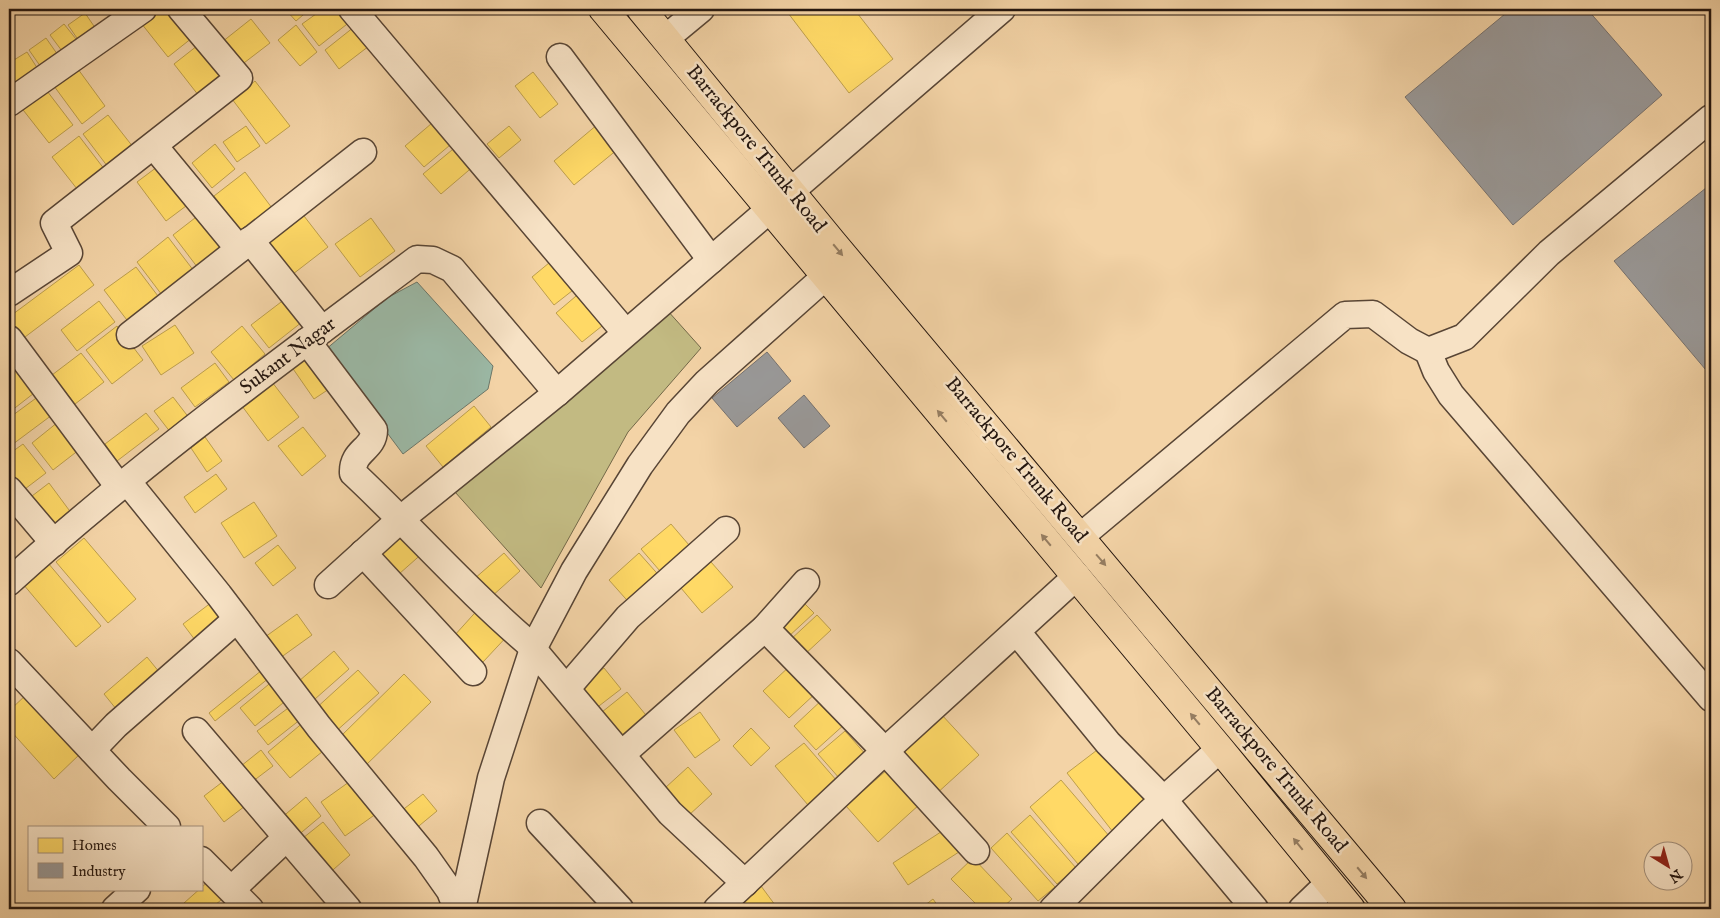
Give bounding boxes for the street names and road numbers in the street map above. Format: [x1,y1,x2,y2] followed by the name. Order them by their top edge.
[681,60,832,238] street label: Barrackpore Trunk Road
[235,311,342,400] street label: Sukant Nagar
[939,372,1093,548] street label: Barrackpore Trunk Road
[1199,682,1353,858] street label: Barrackpore Trunk Road

